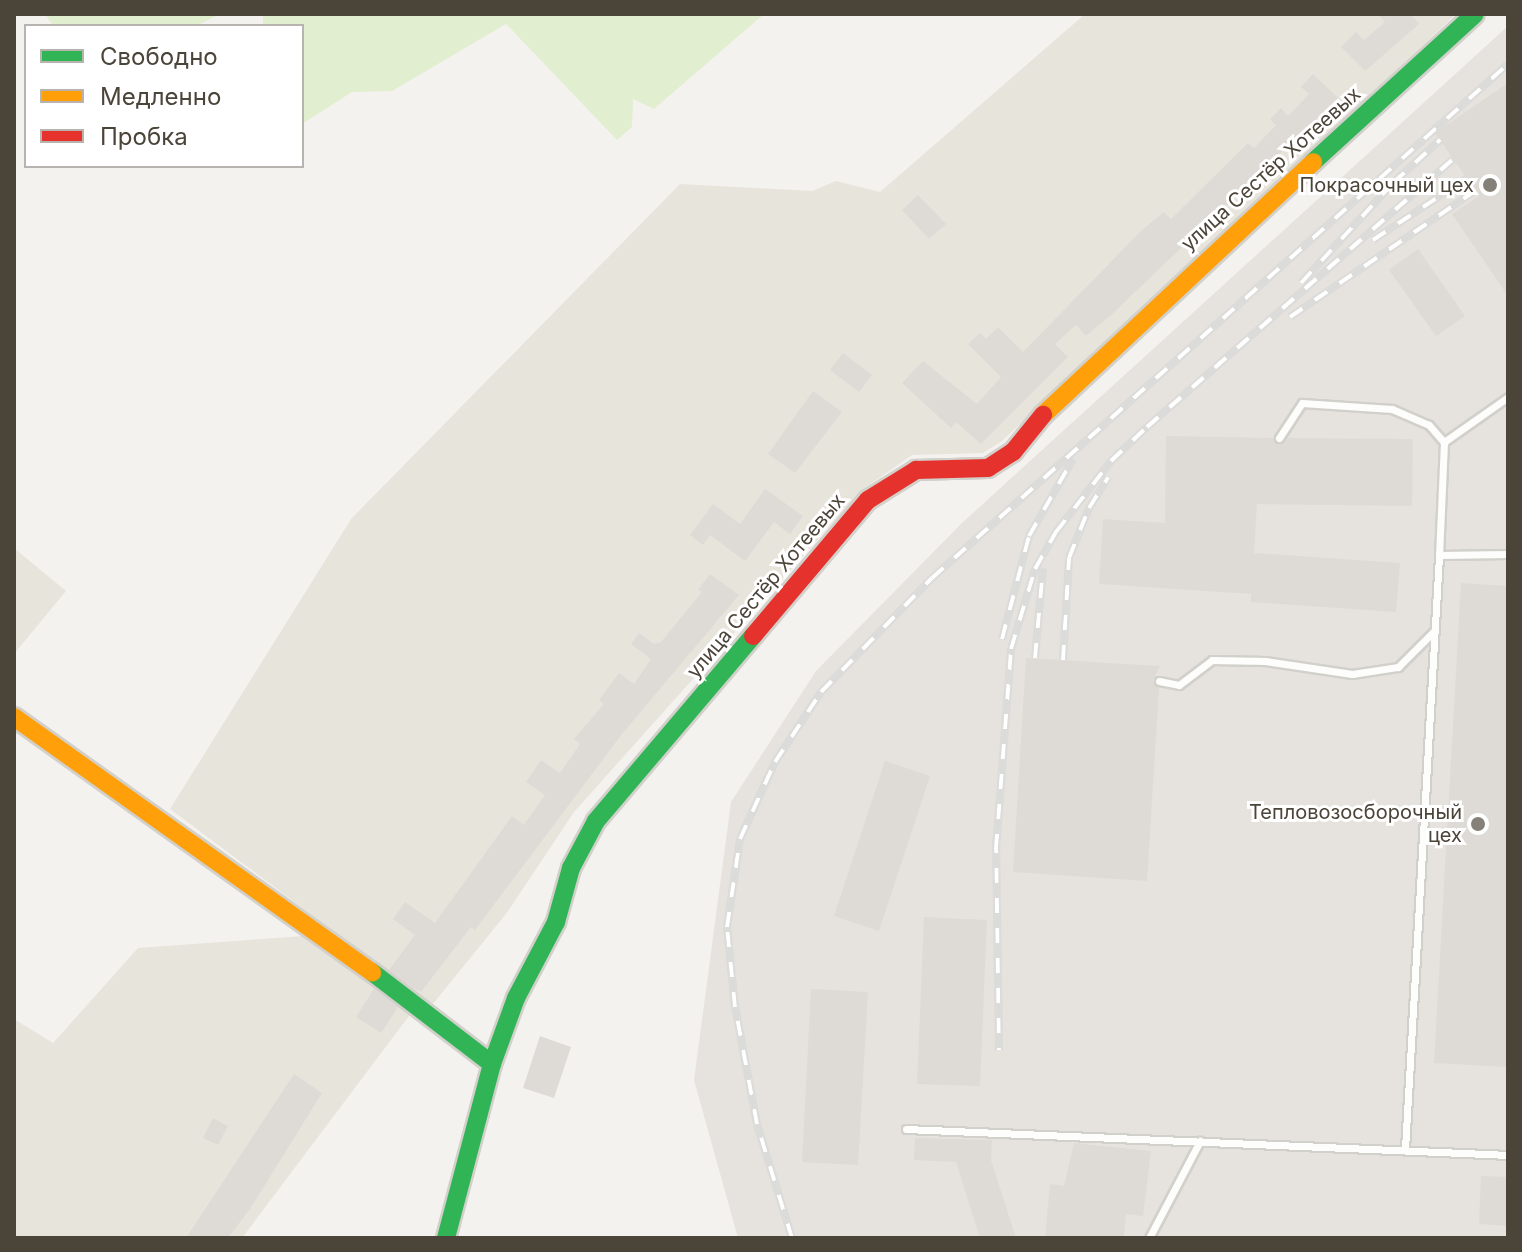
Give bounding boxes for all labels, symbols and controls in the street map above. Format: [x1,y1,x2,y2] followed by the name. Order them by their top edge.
[24,24,304,168] legend
[100,42,218,71] text: Свободно
[100,82,221,111] text: Медленно
[1176,82,1366,256] street label: улица Сестёр Хотеевых
[100,122,188,151] text: Пробка
[1299,173,1474,197] place label: Покрасочный цех
[1481,176,1499,194] marker: Покрасочный цех
[682,489,850,683] street label: улица Сестёр Хотеевых
[1249,800,1462,847] place label: Тепловозосборочный цех
[1469,815,1487,833] marker: Тепловозосборочный цех

